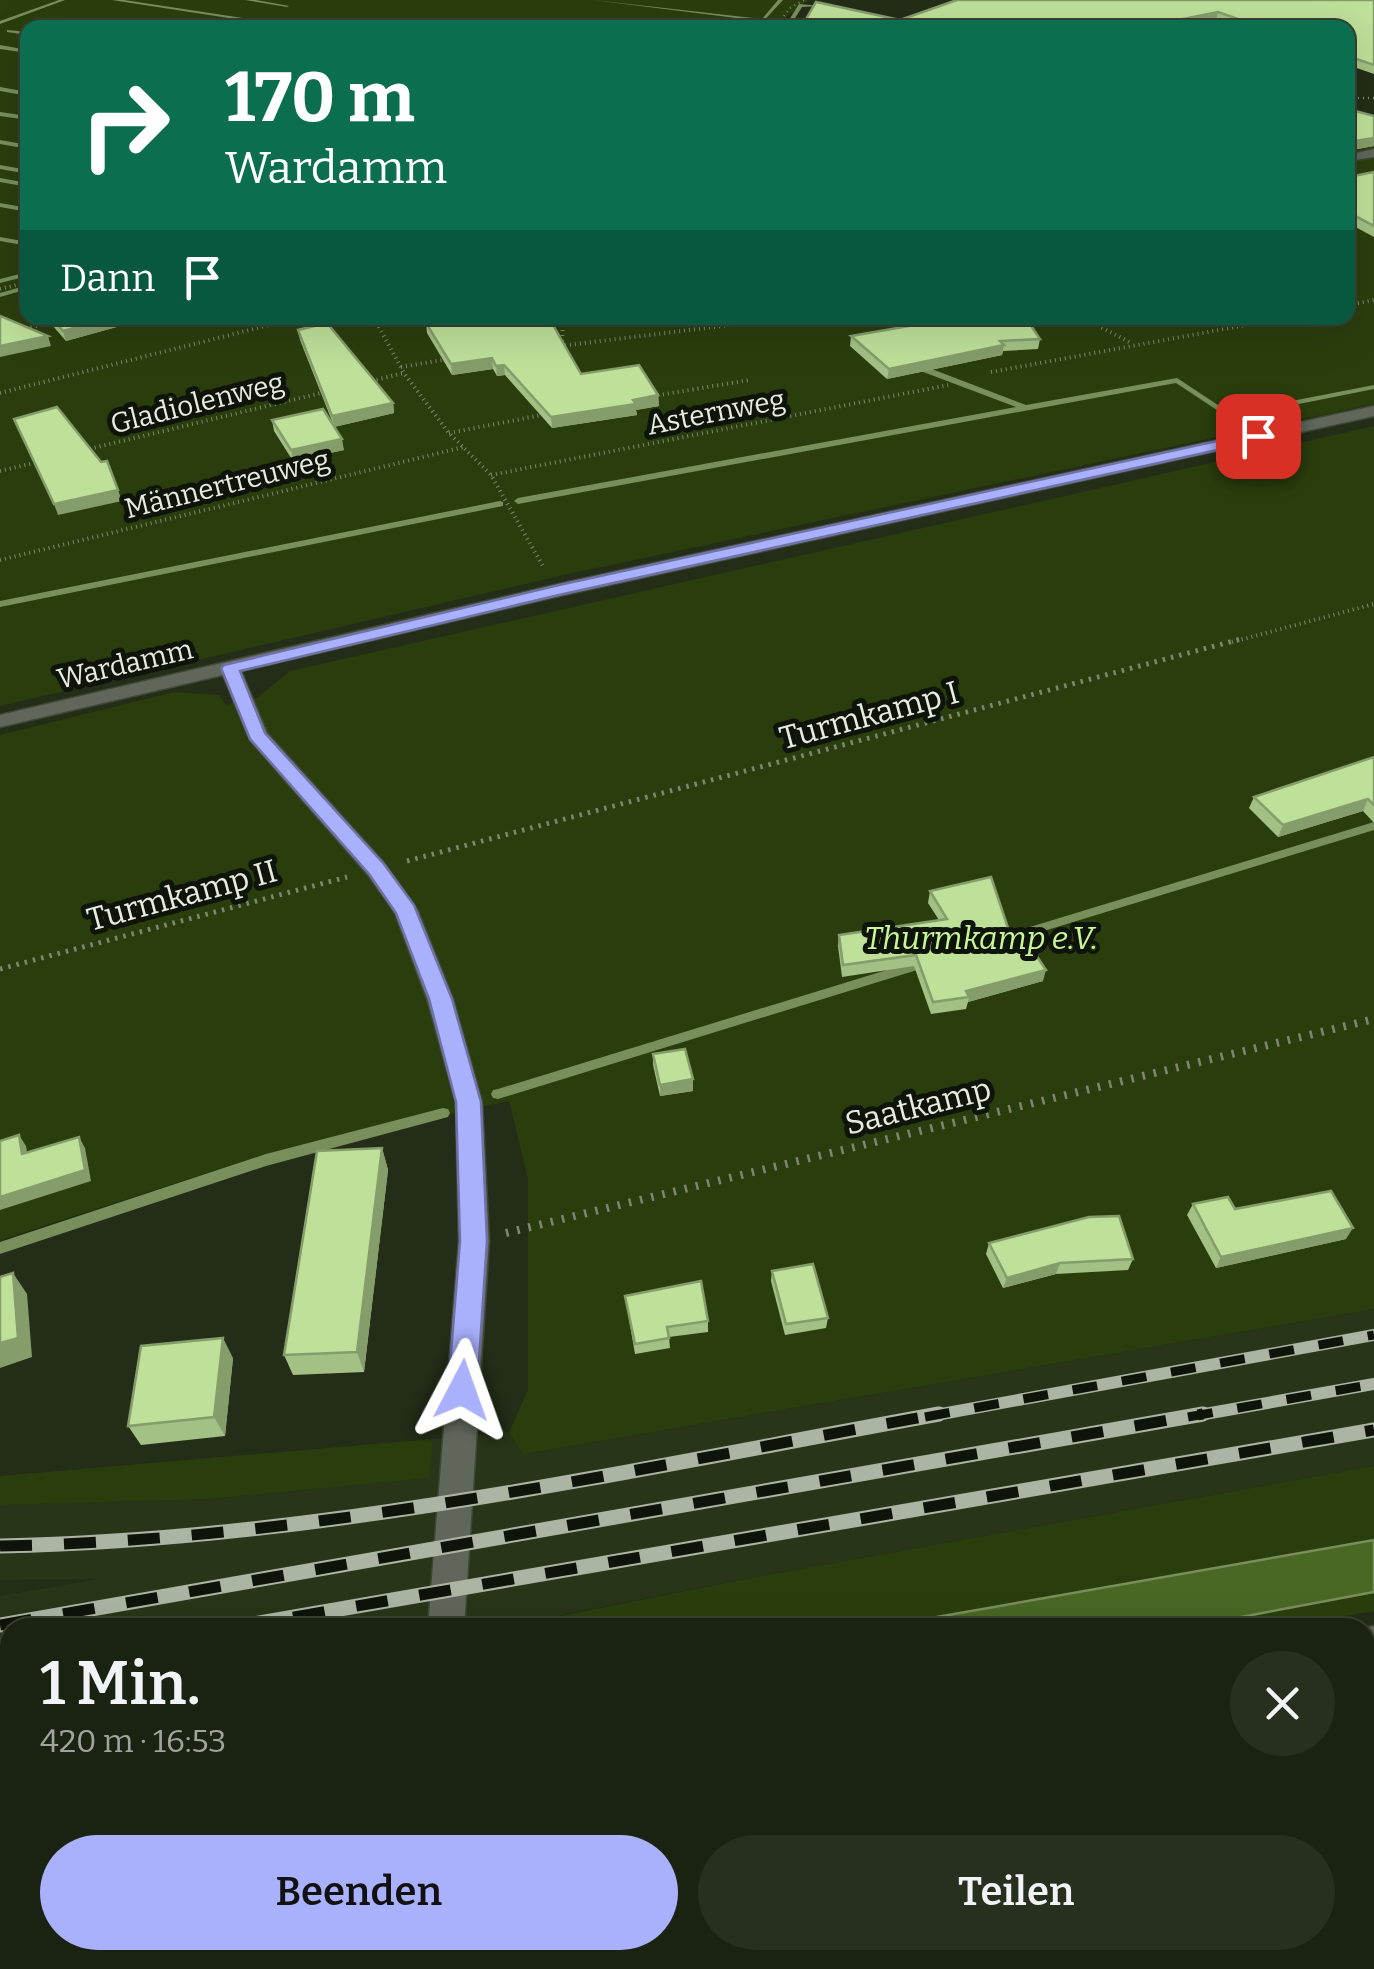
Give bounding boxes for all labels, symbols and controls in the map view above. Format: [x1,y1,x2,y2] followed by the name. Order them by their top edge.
[225,56,415,140] text: 170 m
[60,60,190,190] icon: right
[225,141,447,195] text: Wardamm
[175,250,230,305] icon: arrive
[60,255,155,301] text: Dann
[107,366,287,440] street label: Gladiolenweg
[644,382,788,442] street label: Asternweg
[1216,394,1301,479] pin
[1231,409,1286,464] icon: arrive
[121,443,333,525] street label: Männertreuweg
[54,632,196,696] street label: Wardamm
[775,673,963,757] street label: Turmkamp I
[83,851,281,939] street label: Turmkamp II
[864,919,1098,957] park label: Thurmkamp e.V.
[841,1070,995,1142] street label: Saatkamp
[410,1338,514,1442] position arrow
[40,1648,201,1720] text: 1 Min.
[1230,1651,1335,1756] button: close
[40,1722,226,1760] text: 420 m · 16:53
[40,1835,678,1950] button: Beenden
[698,1835,1335,1950] button: Teilen

